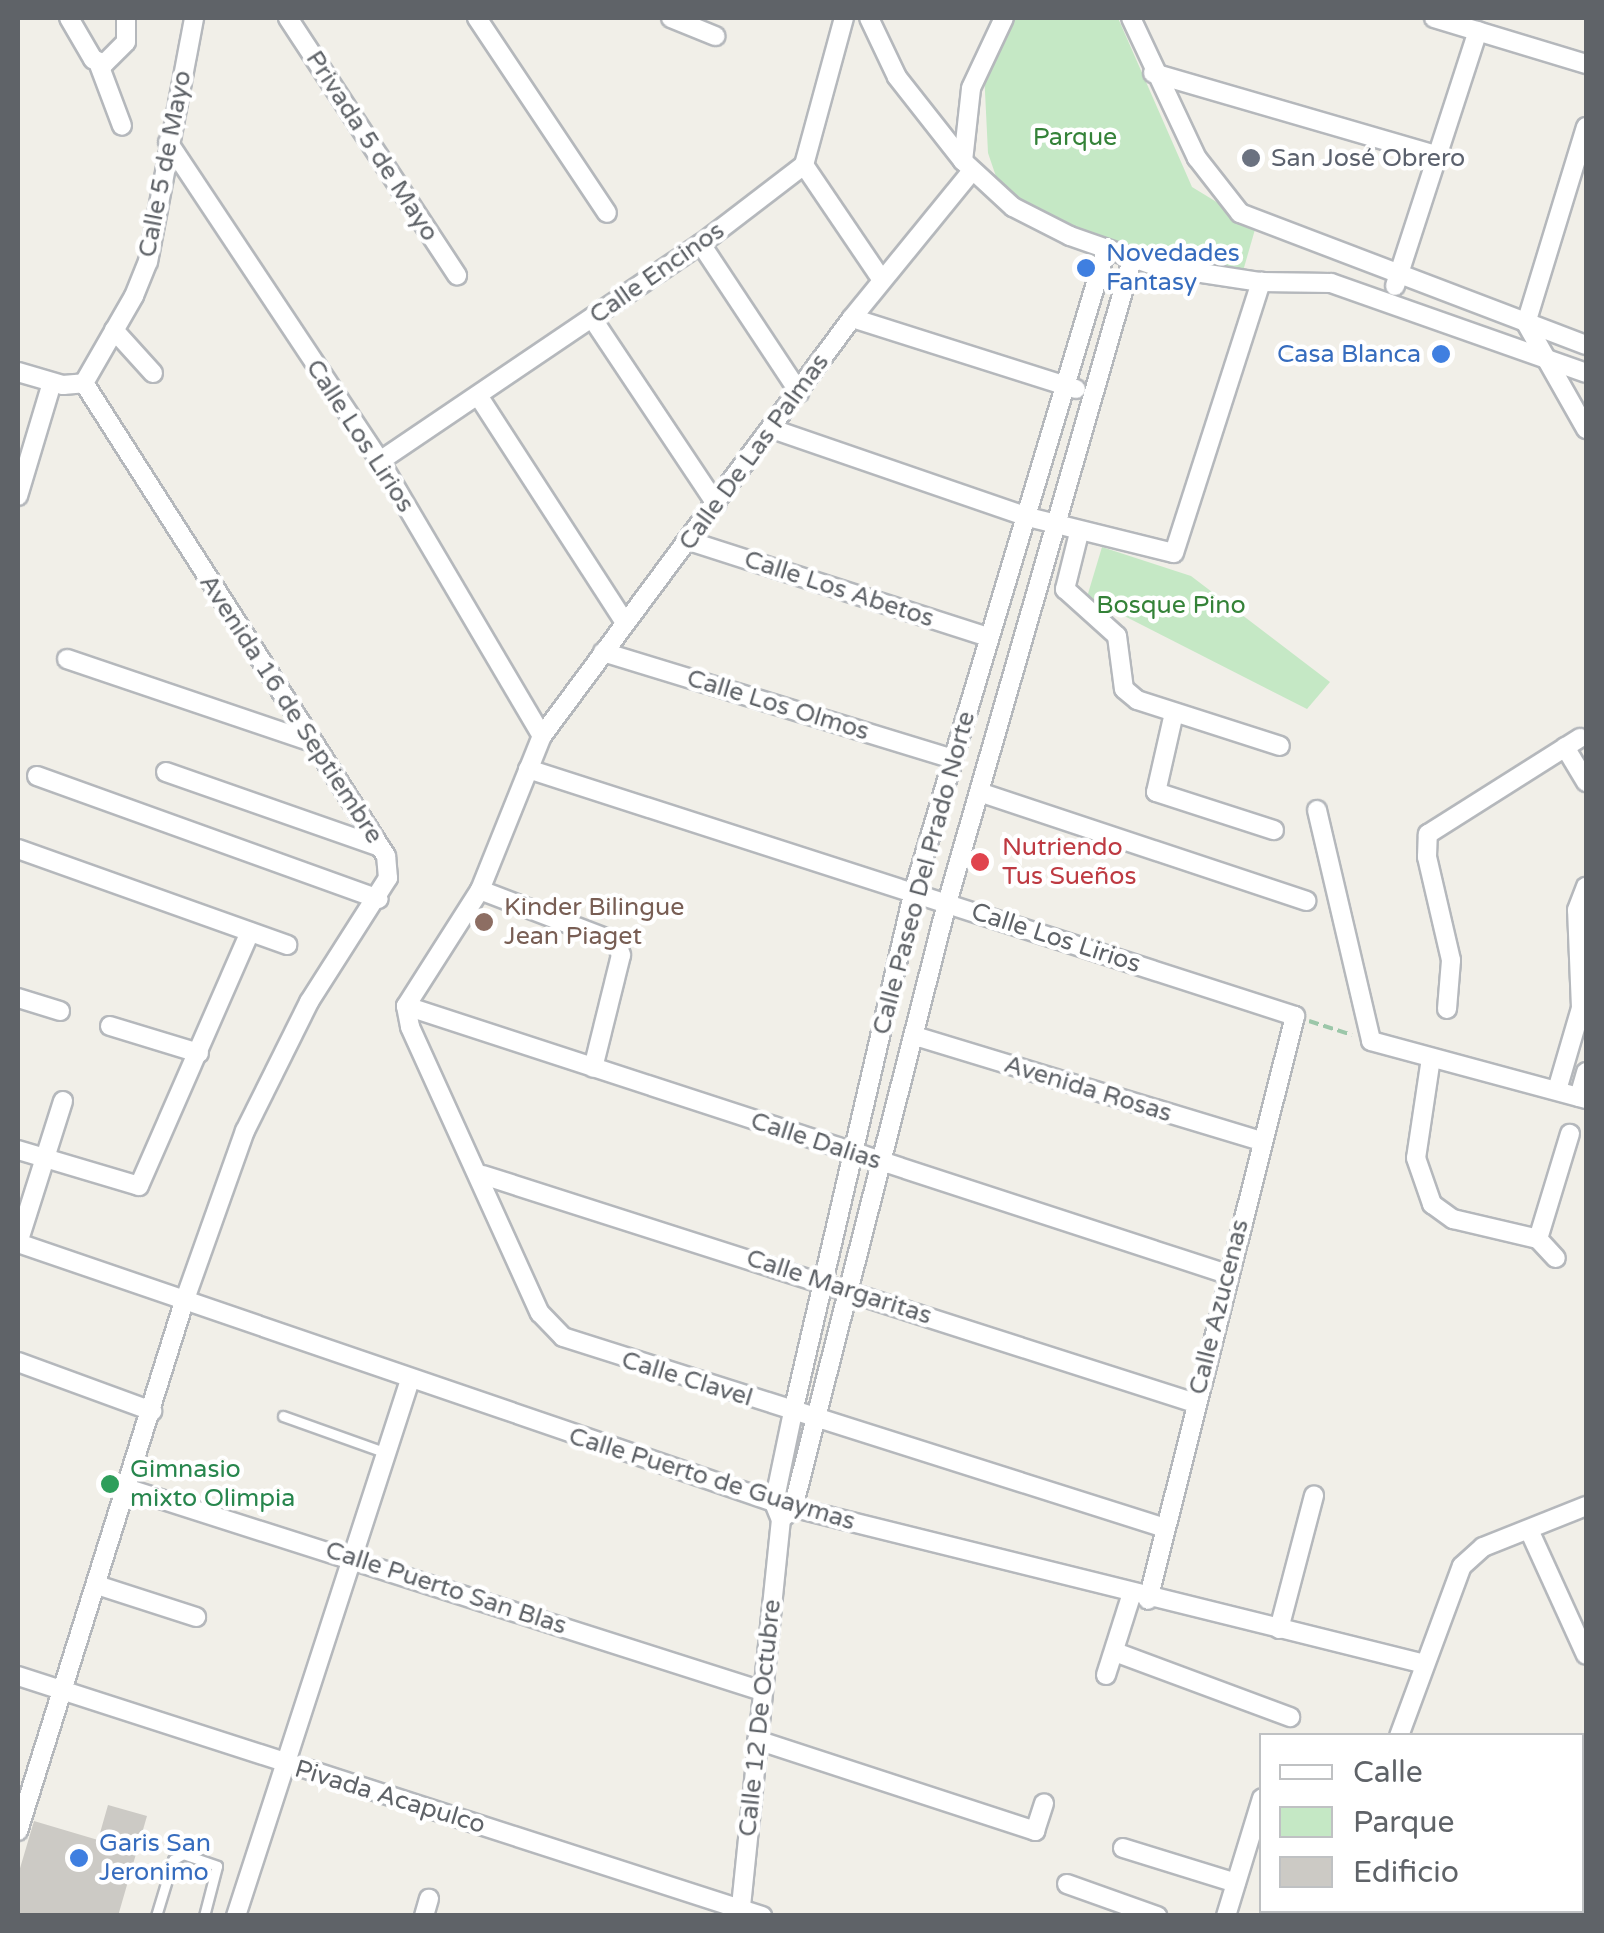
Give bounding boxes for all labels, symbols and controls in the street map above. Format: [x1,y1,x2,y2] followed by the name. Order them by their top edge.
[299,45,445,247] street label: Privada 5 de Mayo
[132,68,198,260] street label: Calle 5 de Mayo
[1033,122,1117,152] park label: Parque
[1271,143,1465,173] place label: San José Obrero
[1240,147,1262,169] marker: San José Obrero
[584,216,730,330] street label: Calle Encinos
[1106,239,1240,298] place label: Novedades Fantasy
[1075,257,1097,279] marker: Novedades Fantasy
[1277,339,1421,369] place label: Casa Blanca
[1430,343,1452,365] marker: Casa Blanca
[673,348,835,556] street label: Calle De Las Palmas
[299,354,421,518] street label: Calle Los Lirios
[740,544,938,634] street label: Calle Los Abetos
[193,569,389,849] street label: Avenida 16 de Septiembre
[1096,590,1246,620] park label: Bosque Pino
[683,663,873,747] street label: Calle Los Olmos
[866,708,982,1038] street label: Calle Paseo Del Prado Norte
[1002,833,1136,892] place label: Nutriendo Tus Sueños
[967,849,993,875] marker: Nutriendo Tus Sueños
[504,893,684,952] place label: Kinder Bilingue Jean Piaget
[968,897,1144,979] street label: Calle Los Lirios
[473,911,495,933] marker: Kinder Bilingue Jean Piaget
[1001,1049,1175,1129] street label: Avenida Rosas
[747,1106,885,1176] street label: Calle Dalias
[1183,1216,1255,1398] street label: Calle Azucenas
[743,1243,935,1331] street label: Calle Margaritas
[618,1345,756,1413] street label: Calle Clavel
[565,1421,859,1537] street label: Calle Puerto de Guaymas
[130,1455,295,1514] place label: Gimnasio mixto Olimpia
[99,1473,121,1495] marker: Gimnasio mixto Olimpia
[322,1535,570,1641] street label: Calle Puerto San Blas
[733,1598,787,1838] street label: Calle 12 De Octubre
[1259,1733,1584,1913] legend
[291,1754,489,1840] street label: Pivada Acapulco
[1353,1754,1423,1791] text: Calle
[1353,1804,1454,1841] text: Parque
[99,1829,211,1888] place label: Garis San Jeronimo
[68,1847,90,1869] marker: Garis San Jeronimo
[1353,1854,1459,1891] text: Edificio

